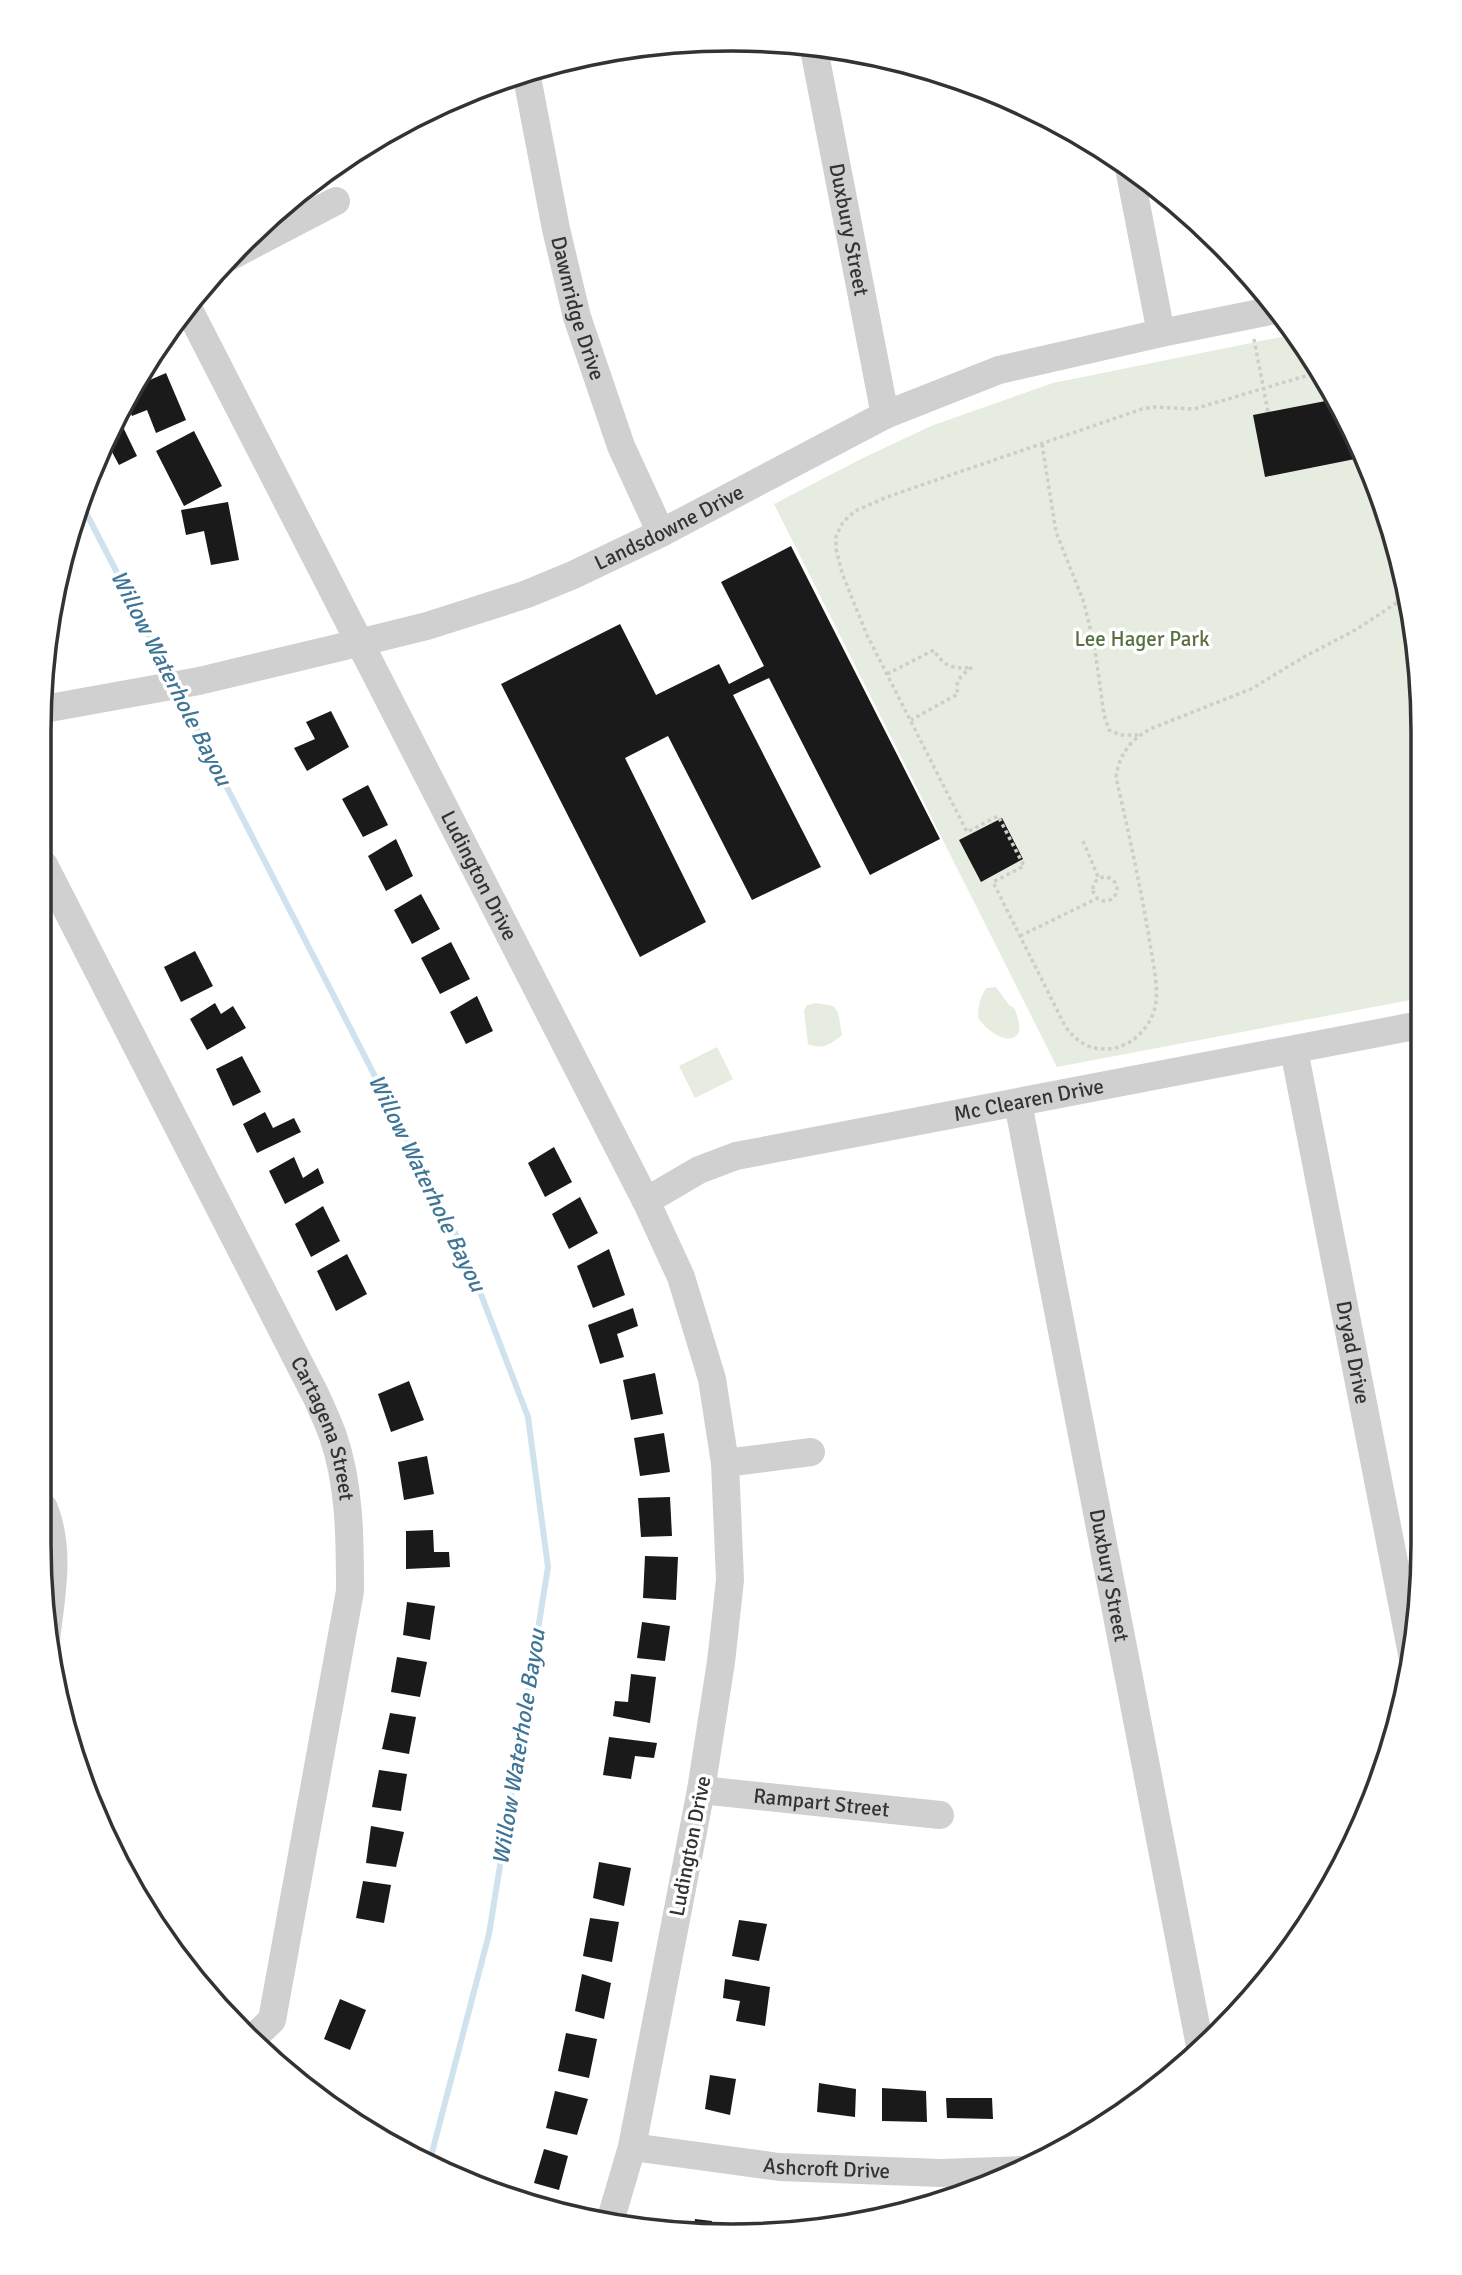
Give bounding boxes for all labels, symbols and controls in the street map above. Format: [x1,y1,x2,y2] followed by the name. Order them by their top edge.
[823,161,875,298] street label: Duxbury Street
[545,234,611,384] street label: Dawnridge Drive
[590,479,748,576] street label: Landsdowne Drive
[104,565,239,792] water label: Willow Waterhole Bayou
[1074,626,1210,652] park label: Lee Hager Park
[435,806,523,945] street label: Ludington Drive
[362,1070,493,1298] water label: Willow Waterhole Bayou
[951,1073,1106,1127] street label: Mc Clearen Drive
[1330,1298,1376,1406] street label: Dryad Drive
[285,1352,360,1502] street label: Cartagena Street
[1084,1507,1135,1644] street label: Duxbury Street
[486,1626,552,1867] water label: Willow Waterhole Bayou
[664,1774,716,1918] street label: Ludington Drive
[752,1783,891,1823] street label: Rampart Street
[762,2152,890,2184] street label: Ashcroft Drive

